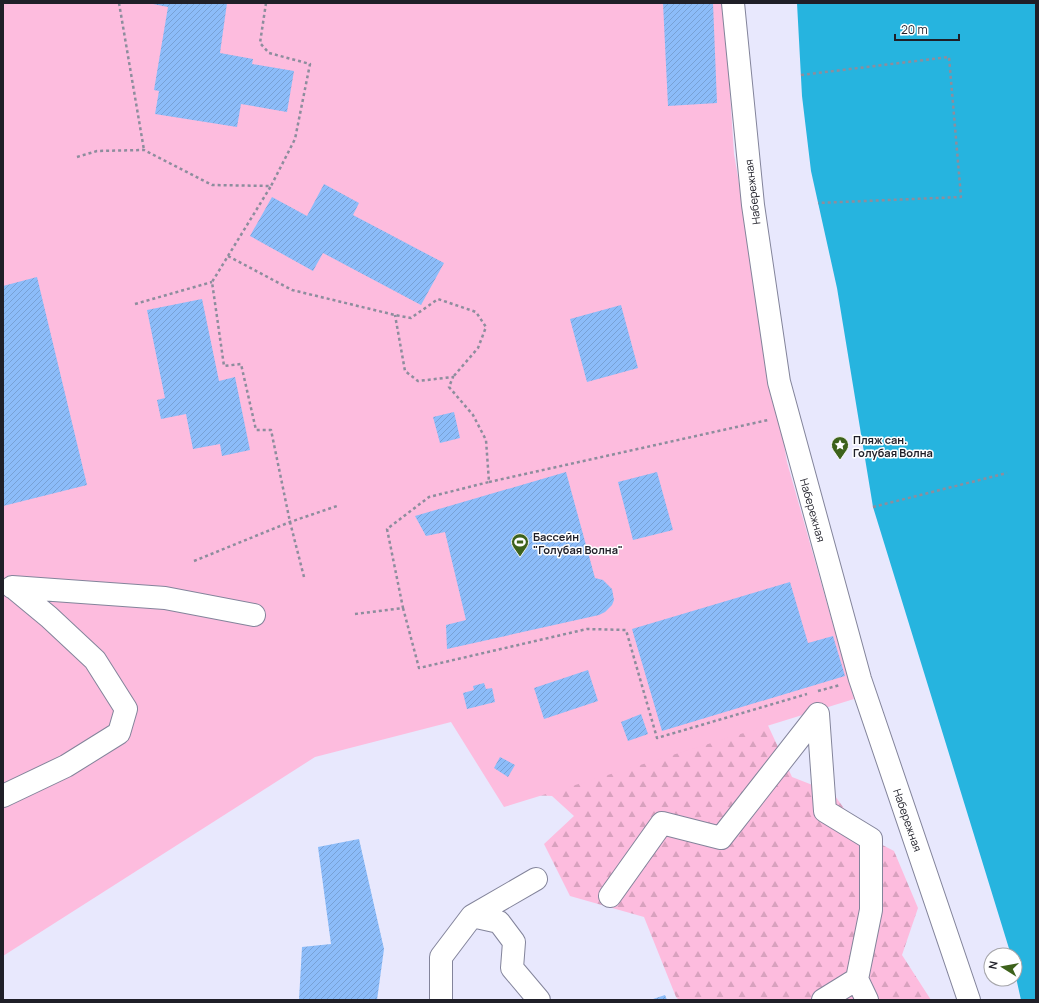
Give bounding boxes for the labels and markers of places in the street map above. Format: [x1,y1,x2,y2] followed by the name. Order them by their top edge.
[853,432,933,460] place label: Пляж сан. Голубая Волна
[830,435,850,460] place icon: Пляж сан. Голубая Волна
[533,529,623,557] place label: Бассейн "Голубая Волна"
[510,532,530,557] sports icon: Бассейн "Голубая Волна"

